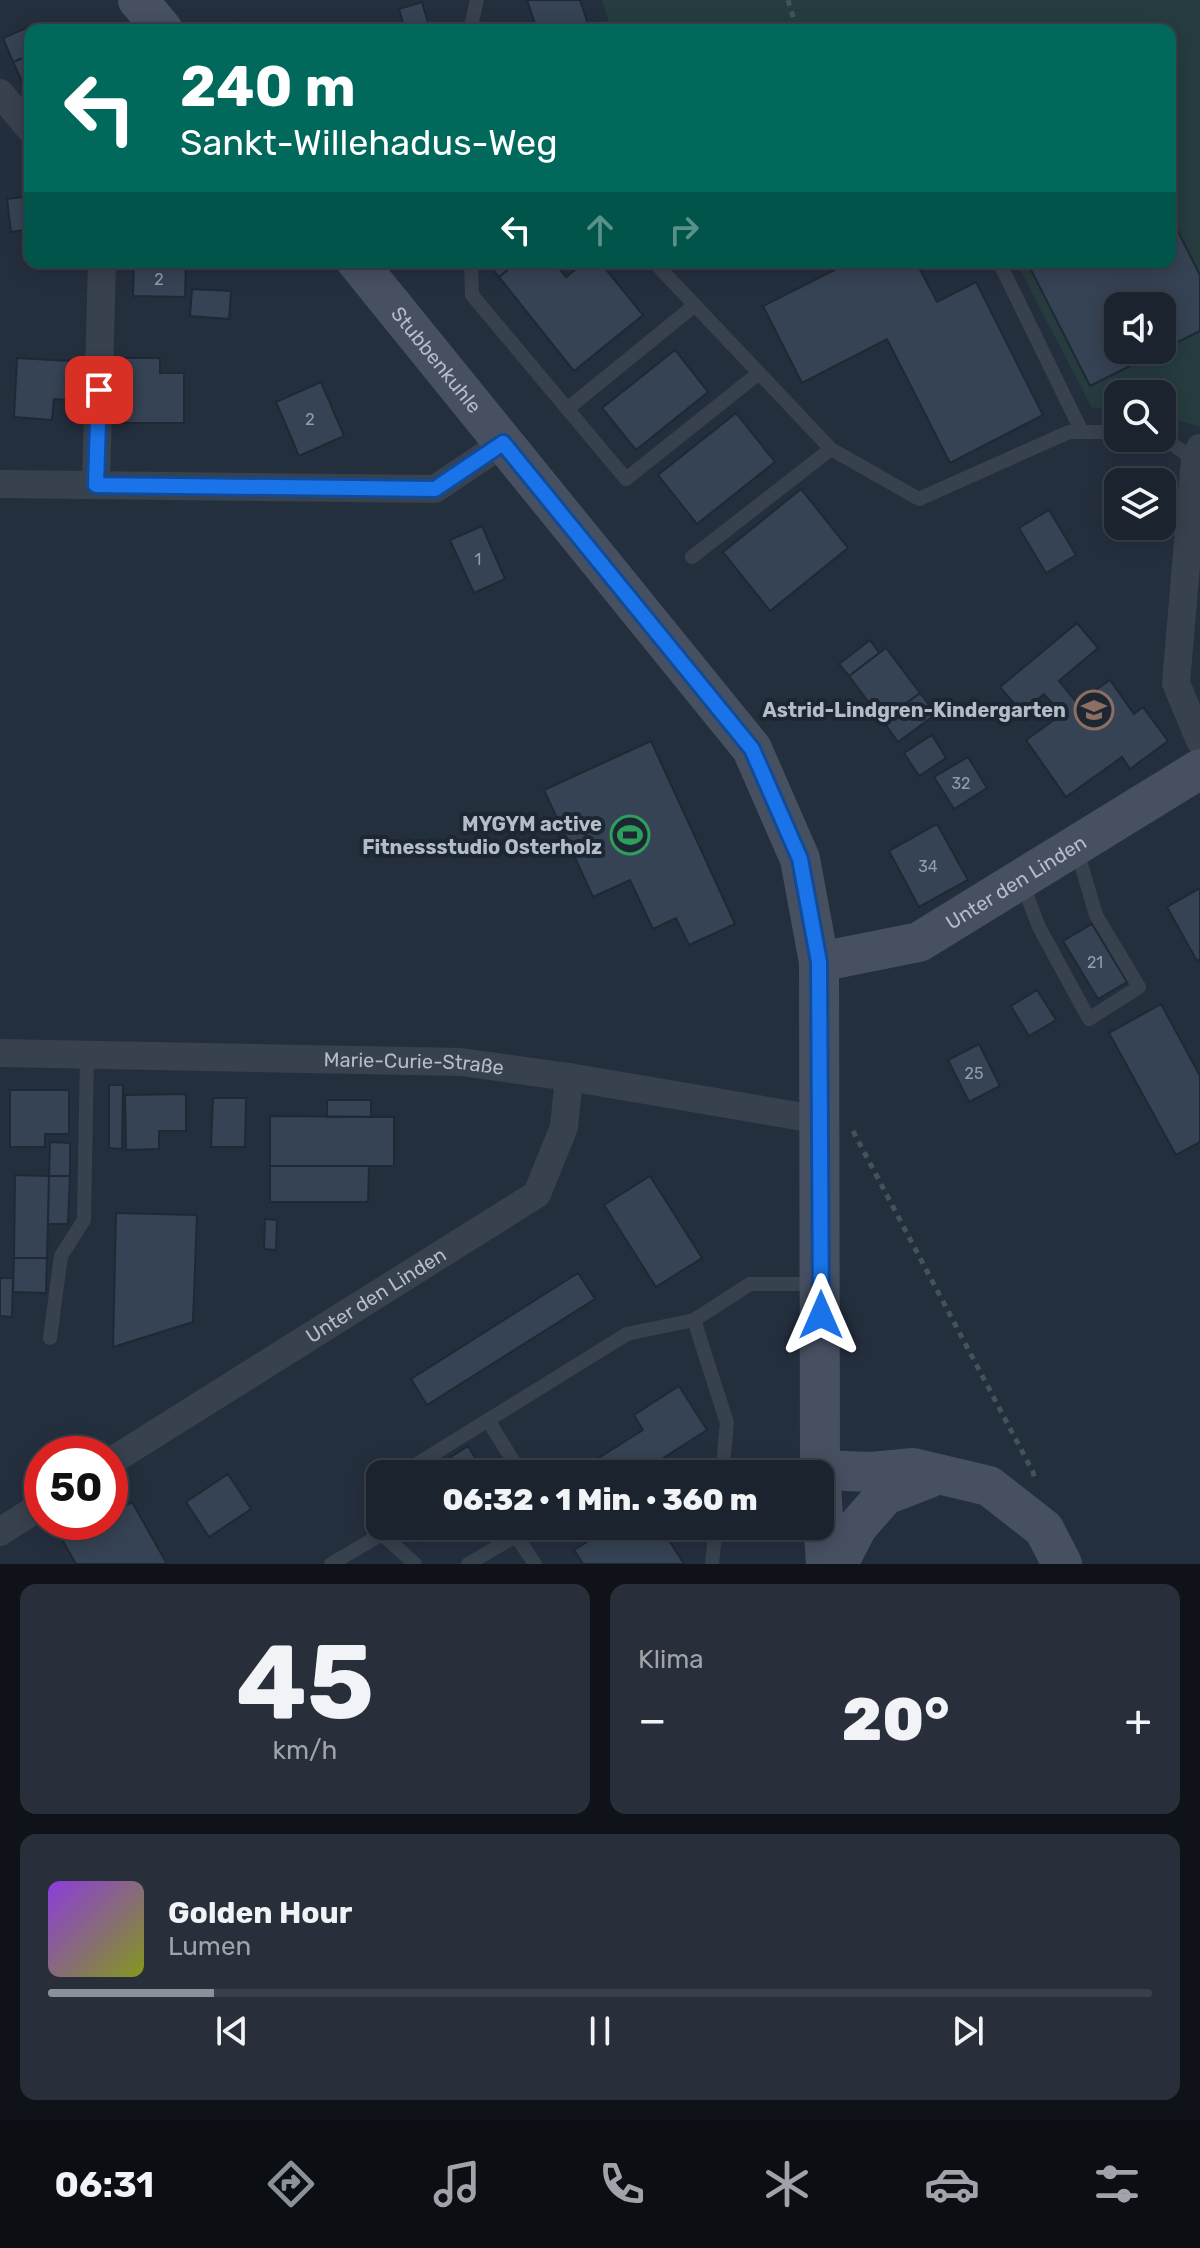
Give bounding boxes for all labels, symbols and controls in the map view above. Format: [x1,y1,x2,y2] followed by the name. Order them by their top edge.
[180,54,356,120] text: 240 m
[48,56,152,160] icon: left
[180,121,558,164] text: Sankt-Willehadus-Weg
[494,208,538,252] icon: left
[578,208,622,252] icon: ahead
[662,208,706,252] icon: right
[154,270,164,289] house number: 2
[1104,292,1176,540] map controls
[1104,292,1176,364] button: sound
[386,302,487,418] street label: Stubbenkuhle
[65,356,133,424] pin
[77,368,121,412] icon: arrive
[1104,380,1176,452] button: search
[305,410,315,429] house number: 2
[1104,468,1176,540] button: layers
[475,550,481,569] house number: 1
[1073,689,1115,731] school or university icon: Astrid-Lindgren-Kindergarten
[762,698,1066,722] place label: Astrid-Lindgren-Kindergarten
[951,774,971,793] house number: 32
[362,812,602,859] place label: MYGYM active Fitnessstudio Osterholz
[609,814,651,856] sports icon: MYGYM active Fitnessstudio Osterholz
[941,830,1091,935] street label: Unter den Linden
[918,857,938,876] house number: 34
[1087,953,1103,972] house number: 21
[324,1047,505,1080] street label: Marie-Curie-Straße
[965,1064,983,1083] house number: 25
[302,1242,450,1348] street label: Unter den Linden
[779,1273,863,1357] position arrow
[24,1436,128,1540] speed limit sign: 50
[442,1482,758,1518] text: 06:32 · 1 Min. · 360 m
[236,1621,374,1744] text: 45
[638,1644,704,1675] text: Klima
[842,1684,949,1755] text: 20°
[638,1694,667,1746] text: −
[1125,1694,1152,1746] text: +
[273,1735,337,1766] text: km/h
[168,1895,352,1931] text: Golden Hour
[168,1931,251,1962] text: Lumen
[210,2009,254,2053] icon: previous
[578,2009,622,2053] icon: pause
[946,2009,990,2053] icon: next
[263,2156,319,2212] icon: directions
[429,2156,485,2212] icon: music
[594,2156,650,2212] icon: phone
[759,2156,815,2212] icon: climate
[924,2156,980,2212] icon: car
[1089,2156,1145,2212] icon: filters
[55,2163,154,2206] text: 06:31

